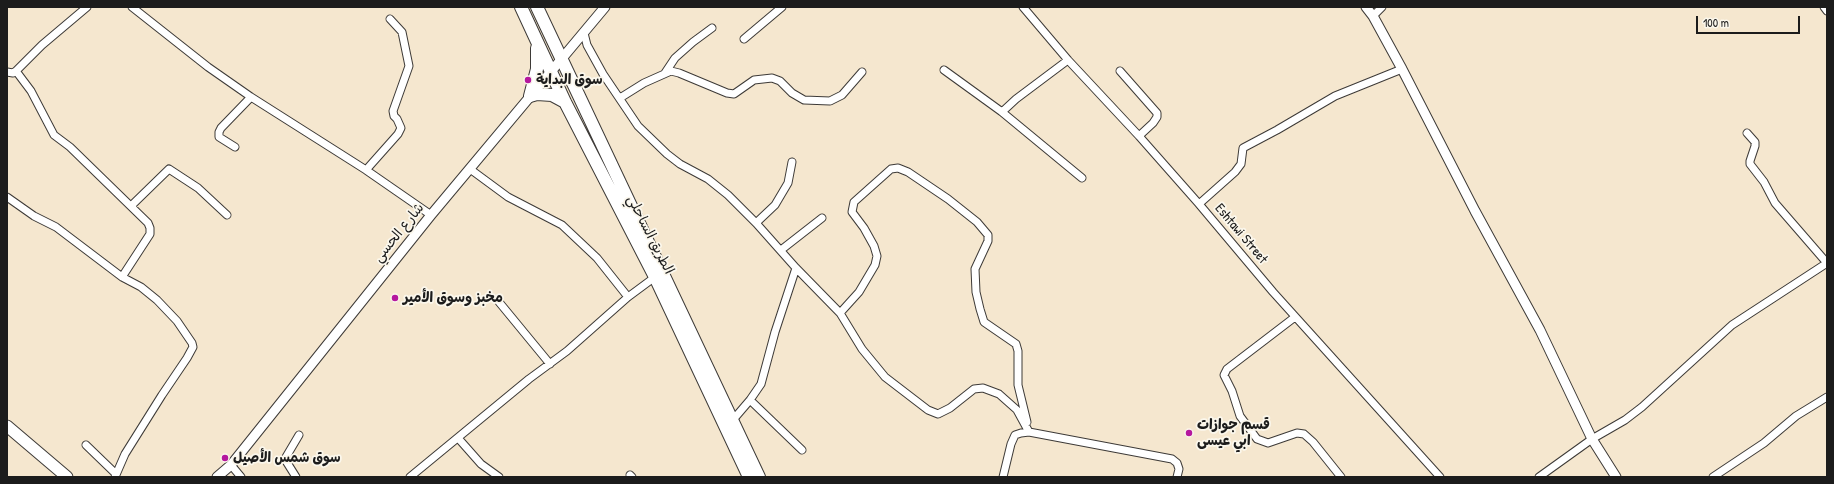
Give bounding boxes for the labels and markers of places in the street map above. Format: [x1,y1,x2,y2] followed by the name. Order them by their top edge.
[536,72,603,88] place label: سوق البداية
[523,75,533,85] marker: سوق البداية
[403,290,503,306] place label: مخبز وسوق الأمير
[390,293,400,303] marker: مخبز وسوق الأمير
[1197,417,1270,450] place label: قسم جوازات ابي عيسى
[1184,428,1194,438] marker: قسم جوازات ابي عيسى
[233,450,341,466] place label: سوق شمس الأصيل
[220,453,230,463] marker: سوق شمس الأصيل

